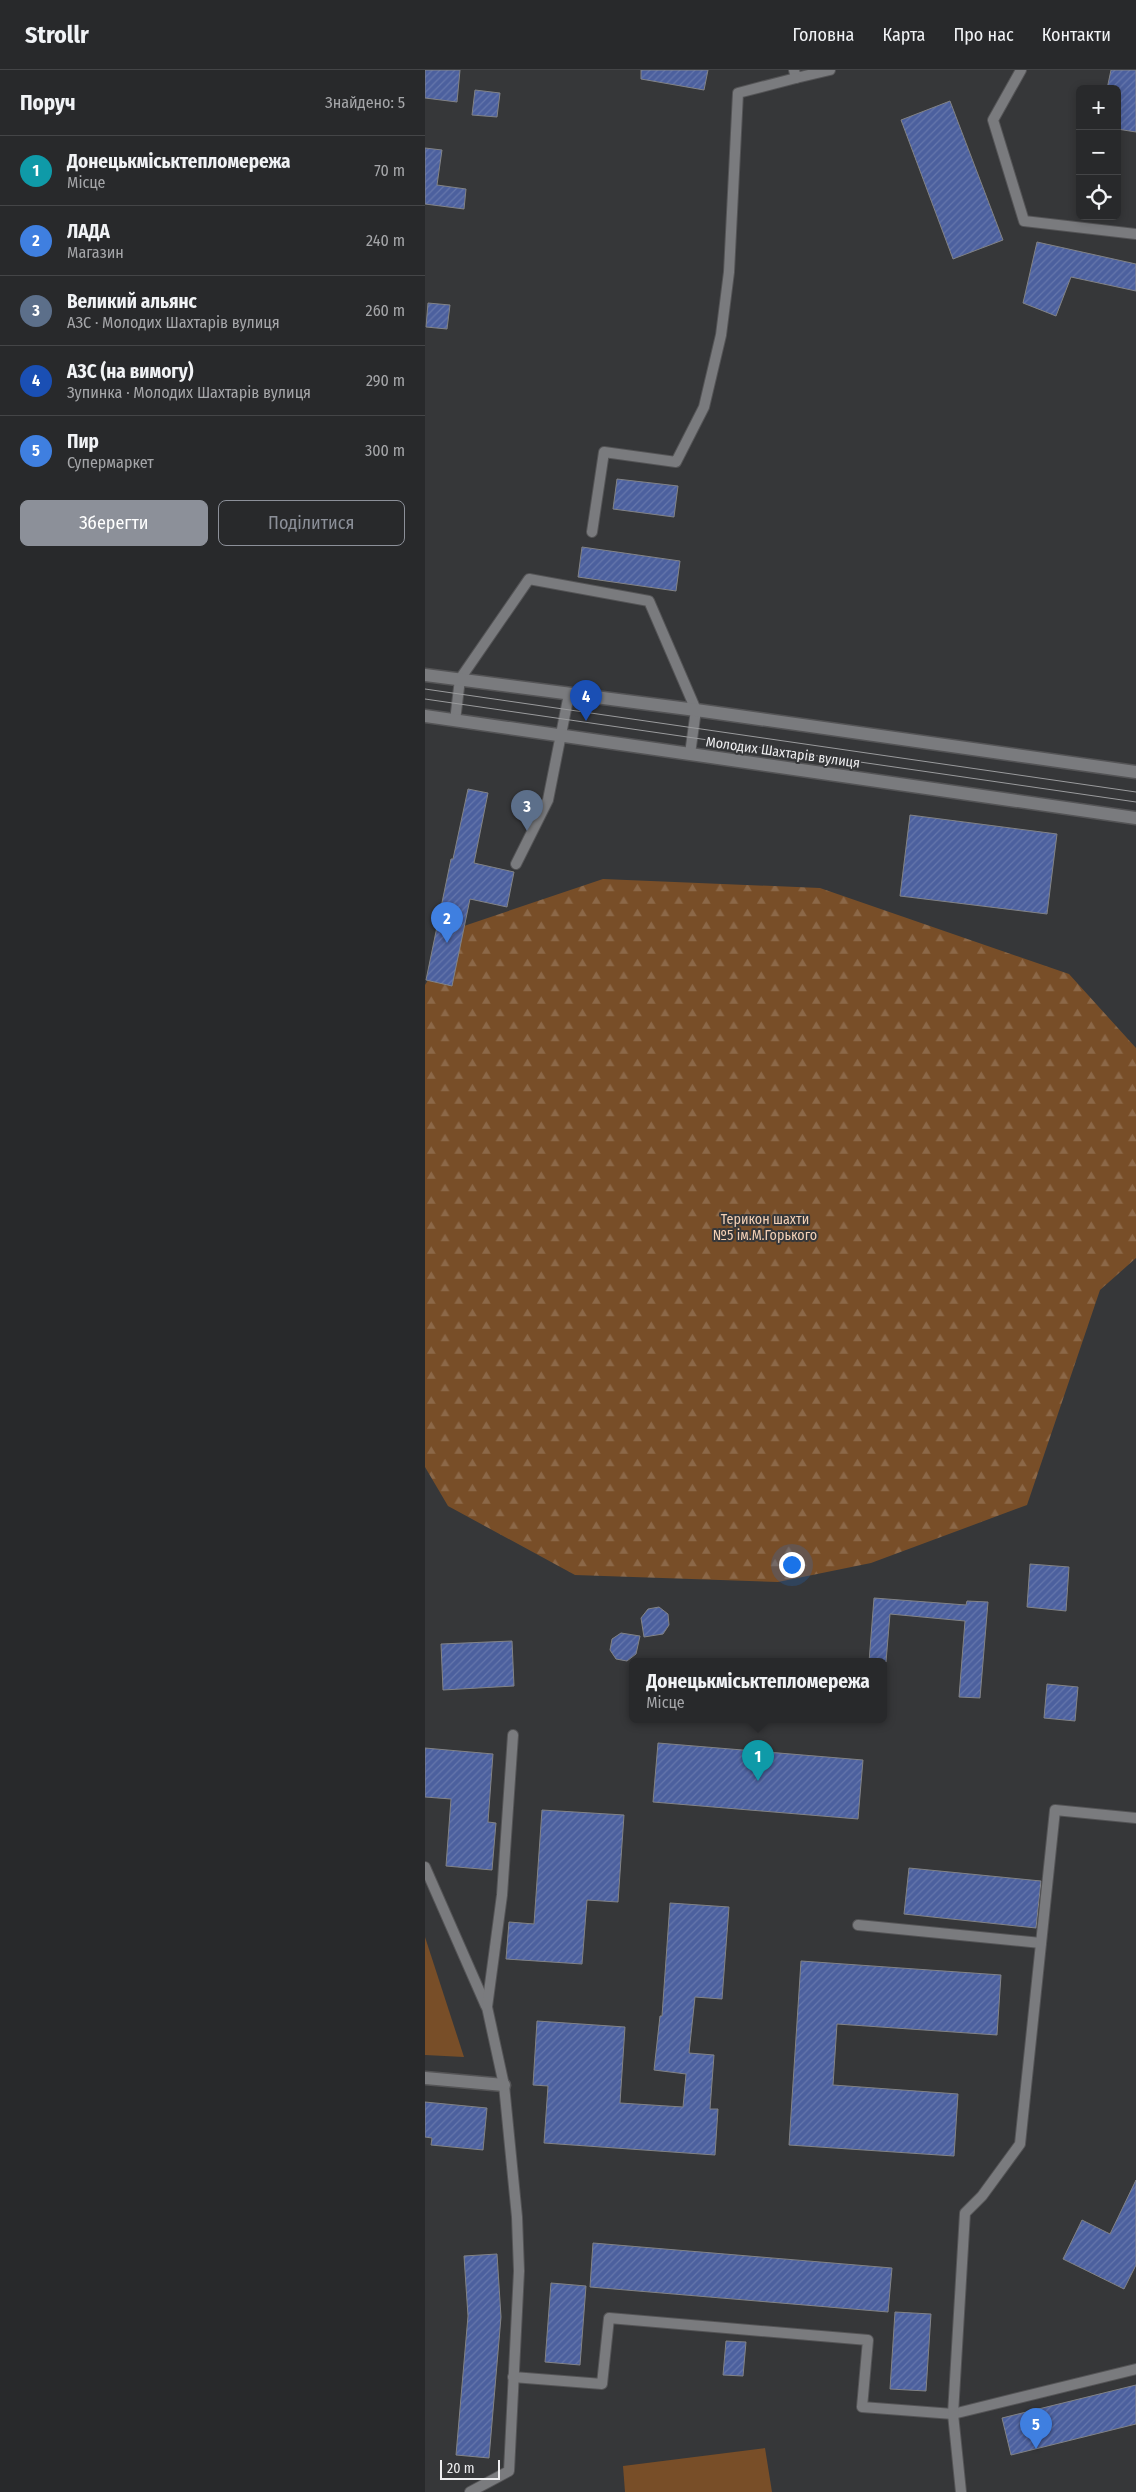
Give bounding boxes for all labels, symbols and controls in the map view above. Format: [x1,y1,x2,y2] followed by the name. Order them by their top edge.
[25,21,89,49] text: Strollr
[792,24,854,46] text: Головна
[882,24,925,46] text: Карта
[953,24,1014,46] text: Про нас
[1042,24,1111,46] text: Контакти
[1076,85,1121,220] map controls
[1076,85,1121,130] button: +
[20,90,76,116] text: Поруч
[325,93,405,112] text: Знайдено: 5
[1076,130,1121,175] button: −
[67,150,291,173] text: Донецькміськтепломережа
[33,161,39,180] text: 1
[374,161,405,180] text: 70 m
[67,173,105,192] text: Місце
[1076,175,1121,220] button: locate
[67,220,110,243] text: ЛАДА
[32,231,40,250] text: 2
[366,231,405,250] text: 240 m
[67,243,124,262] text: Магазин
[67,290,197,313] text: Великий альянс
[32,301,40,320] text: 3
[366,301,405,320] text: 260 m
[67,313,280,332] text: АЗС · Молодих Шахтарів вулиця
[67,360,194,383] text: АЗС (на вимогу)
[32,371,40,390] text: 4
[366,371,405,390] text: 290 m
[67,383,311,402] text: Зупинка · Молодих Шахтарів вулиця
[67,430,99,453] text: Пир
[32,441,40,460] text: 5
[365,441,405,460] text: 300 m
[67,453,154,472] text: Супермаркет
[20,500,208,546] button: Зберегти
[218,500,405,546] button: Поділитися
[570,680,602,721] pin: 4
[705,733,861,772] street label: Молодих Шахтарів вулиця
[511,790,543,831] pin: 3
[431,902,463,943] pin: 2
[713,1211,817,1244] park label: Терикон шахти №5 ім.М.Горького
[779,1552,805,1578] your location
[629,1658,887,1723] popup
[646,1670,870,1693] text: Донецькміськтепломережа
[646,1693,685,1712] text: Місце
[742,1740,774,1781] pin: 1
[1020,2408,1052,2449] pin: 5
[440,2457,500,2480] scale bar
[447,2460,475,2477] text: 20 m

